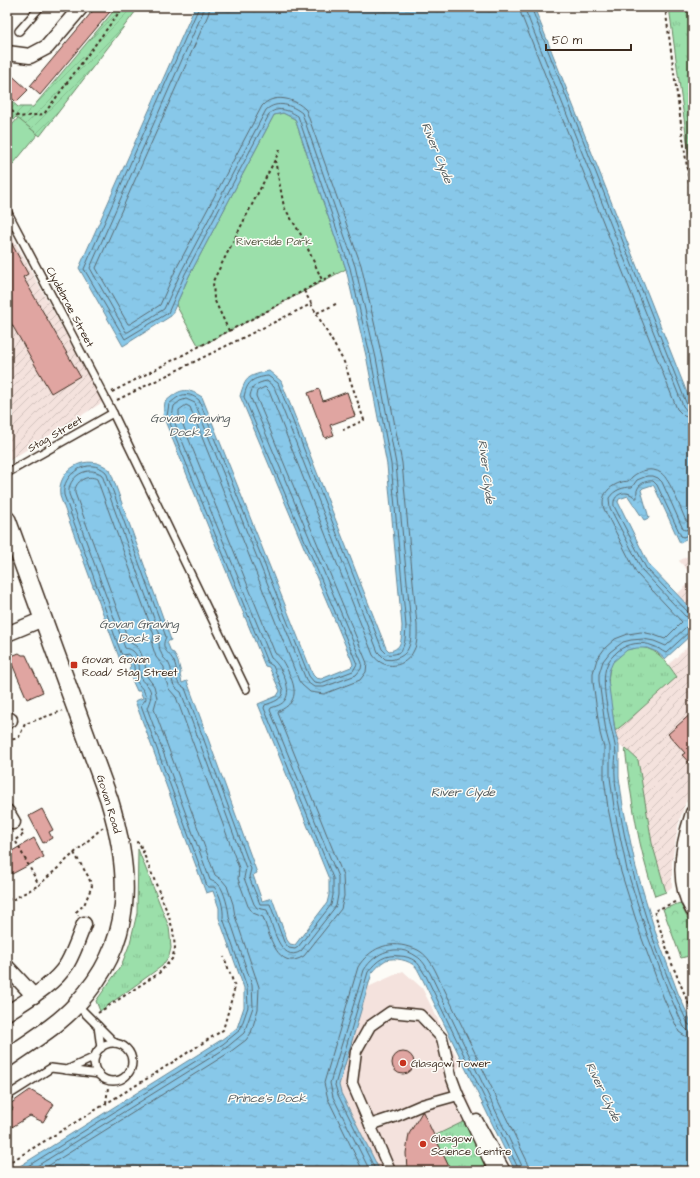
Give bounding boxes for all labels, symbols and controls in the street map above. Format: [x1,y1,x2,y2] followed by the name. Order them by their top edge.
[546,26,631,52] scale bar
[552,32,583,49] text: 50 m
[417,120,457,186] water label: River Clyde
[236,234,312,249] park label: Riverside Park
[42,264,98,351] street label: Clydebrae Street
[150,410,231,441] water label: Govan Graving Dock 2
[25,412,86,457] street label: Stag Street
[474,439,498,505] water label: River Clyde
[99,616,180,647] water label: Govan Graving Dock 3
[82,652,178,681] place label: Govan, Govan Road/ Stag Street
[69,660,79,670] marker: Govan, Govan Road/ Stag Street
[93,773,125,835] street label: Govan Road
[431,784,496,801] water label: River Clyde
[411,1056,491,1072] place label: Glasgow Tower
[398,1058,408,1068] marker: Glasgow Tower
[581,1059,625,1125] water label: River Clyde
[228,1090,307,1107] water label: Prince's Dock
[431,1131,511,1159] place label: Glasgow Science Centre
[418,1139,428,1149] marker: Glasgow Science Centre

